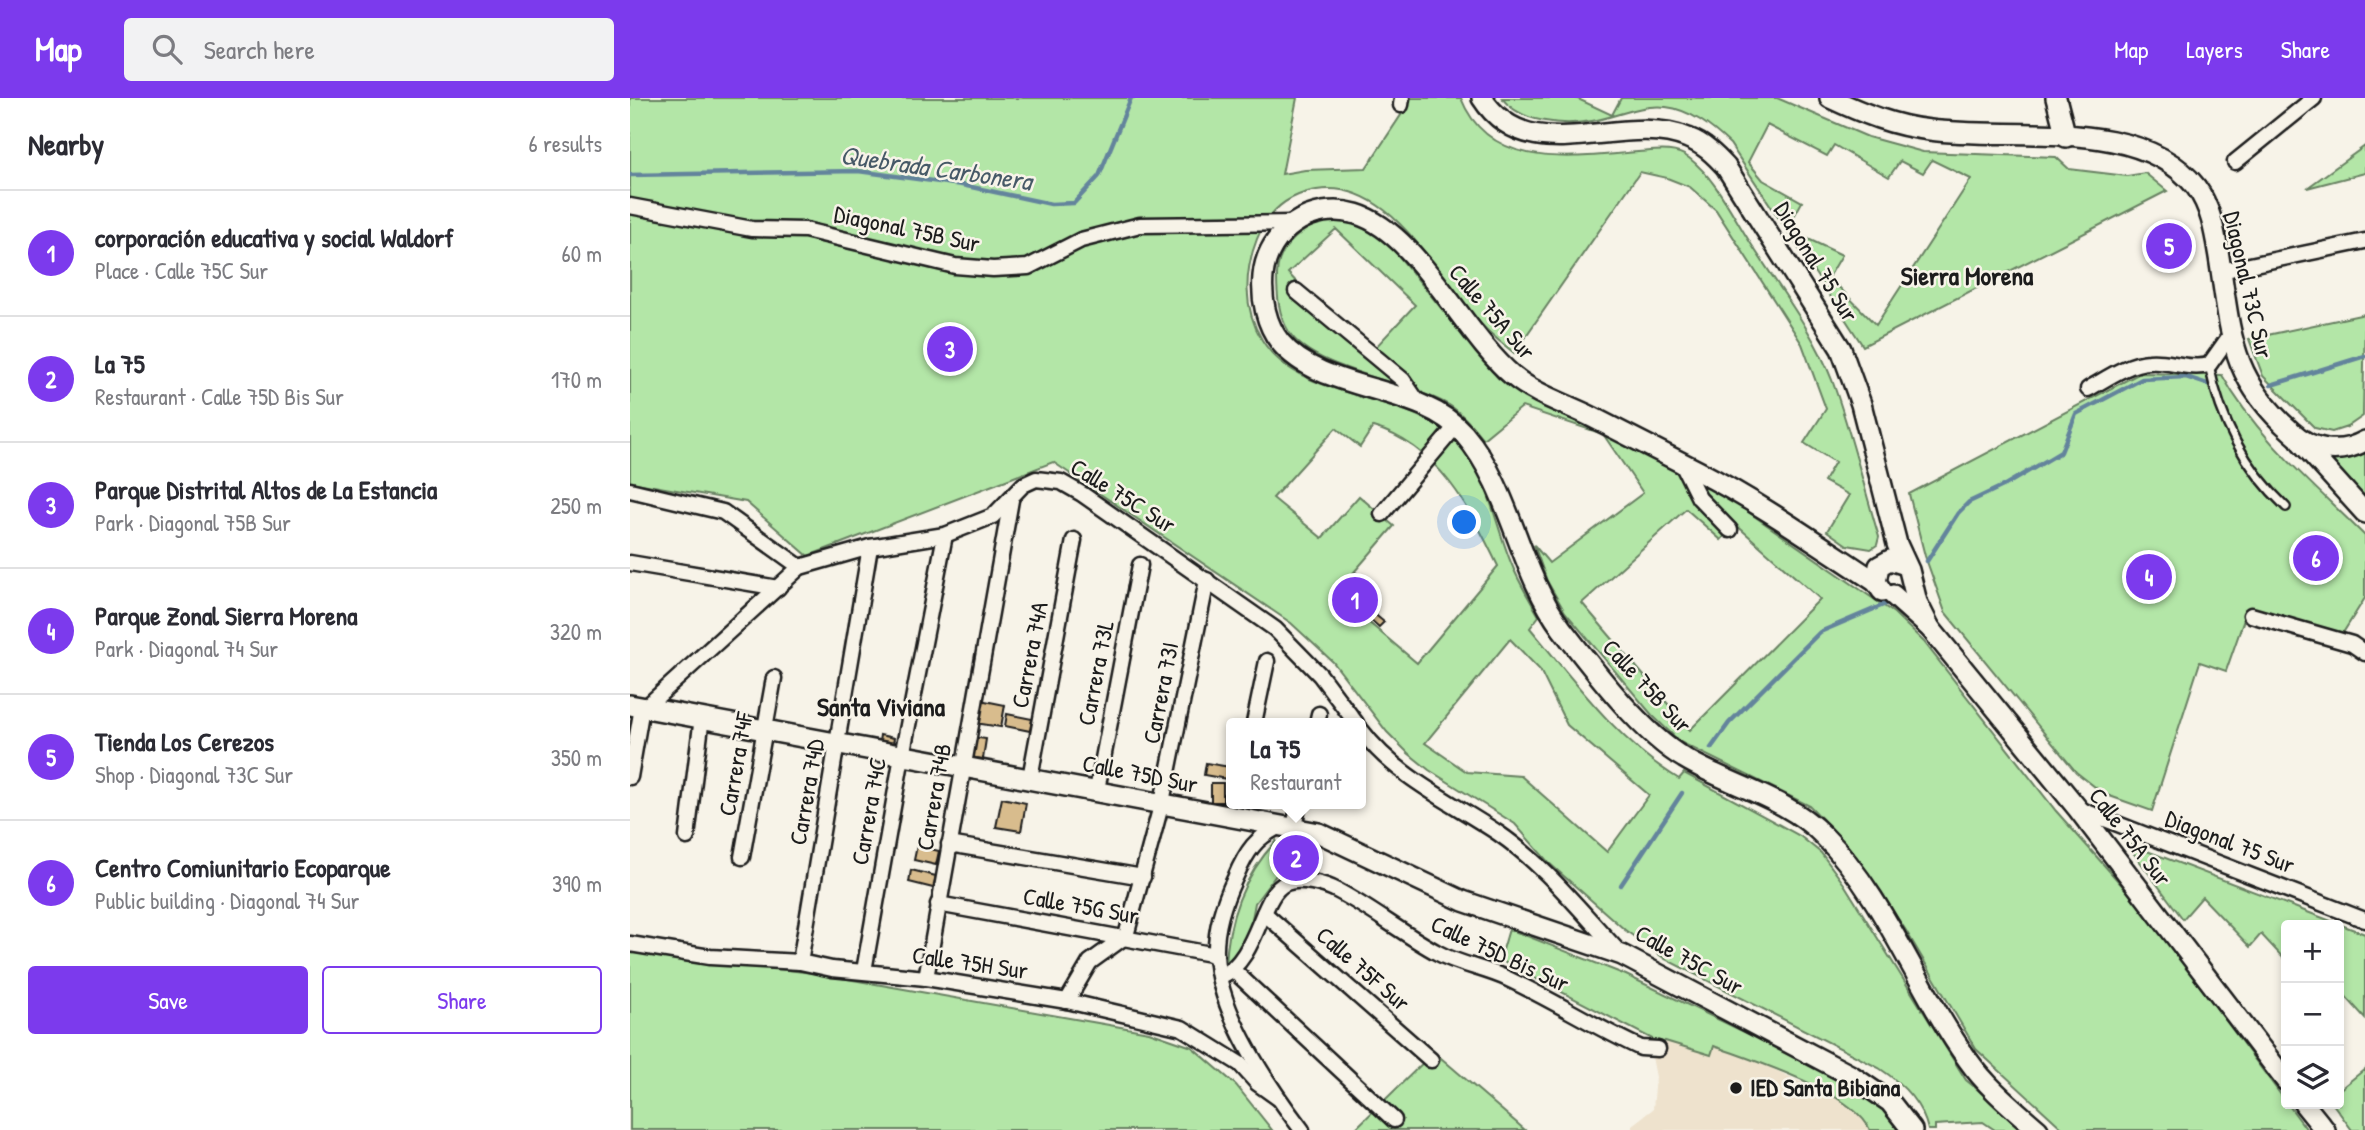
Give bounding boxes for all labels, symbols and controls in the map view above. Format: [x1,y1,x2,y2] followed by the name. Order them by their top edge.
[124,18,614,81] search box
[35,27,82,71] text: Map
[148,30,186,68] icon: search
[204,32,315,67] text: Search here
[2114,33,2148,65] text: Map
[2186,33,2243,65] text: Layers
[2281,33,2330,65] text: Share
[28,124,104,164] text: Nearby
[529,128,602,159] text: 6 results
[838,137,1037,199] water label: Quebrada Carbonera
[1767,195,1866,328] street label: Diagonal 75 Sur
[831,197,983,259] street label: Diagonal 75B Sur
[2217,208,2281,361] street label: Diagonal 73C Sur
[95,220,454,255] text: corporación educativa y social Waldorf
[2146,220,2192,272] pin: 5
[47,238,55,269] text: 1
[562,238,602,269] text: 60 m
[95,255,268,286] text: Place · Calle 75C Sur
[1442,257,1543,366] street label: Calle 75A Sur
[1901,258,2034,293] district label: Sierra Morena
[927,323,973,375] pin: 3
[95,346,145,381] text: La 75
[46,364,56,395] text: 2
[551,364,602,395] text: 170 m
[95,381,344,412] text: Restaurant · Calle 75D Bis Sur
[1065,450,1182,540] street label: Calle 75C Sur
[95,472,437,507] text: Parque Distrital Altos de La Estancia
[46,490,56,521] text: 3
[550,490,602,521] text: 250 m
[1447,505,1481,539] your location
[95,507,291,538] text: Park · Diagonal 75B Sur
[2293,532,2339,584] pin: 6
[2126,551,2172,603] pin: 4
[1332,574,1378,626] pin: 1
[95,598,358,633] text: Parque Zonal Sierra Morena
[1003,599,1055,711] street label: Carrera 74A
[47,616,55,647] text: 4
[550,616,602,647] text: 320 m
[1069,618,1121,728] street label: Carrera 73L
[1596,631,1700,739] street label: Calle 75B Sur
[95,633,278,664] text: Park · Diagonal 74 Sur
[1134,639,1186,746] street label: Carrera 73I
[817,689,946,724] district label: Santa Viviana
[710,709,760,818] street label: Carrera 74F
[1226,718,1366,809] popup
[95,724,274,759] text: Tienda Los Cerezos
[1251,731,1300,766] text: La 75
[781,736,831,847] street label: Carrera 74D
[908,741,958,853] street label: Carrera 74B
[46,742,56,773] text: 5
[551,742,602,773] text: 350 m
[1080,746,1201,800] street label: Calle 75D Sur
[843,754,893,867] street label: Carrera 74C
[95,759,293,790] text: Shop · Diagonal 73C Sur
[1251,766,1341,797] text: Restaurant
[2082,780,2179,892] street label: Calle 75A Sur
[2161,802,2300,880] street label: Diagonal 75 Sur
[1273,832,1319,884] pin: 2
[95,850,391,885] text: Centro Comiunitario Ecoparque
[46,868,56,899] text: 6
[552,868,602,899] text: 390 m
[1021,879,1142,931] street label: Calle 75G Sur
[95,885,359,916] text: Public building · Diagonal 74 Sur
[1426,907,1575,999] street label: Calle 75D Bis Sur
[1630,916,1749,1002] street label: Calle 75C Sur
[1310,919,1417,1018] street label: Calle 75F Sur
[2281,920,2344,1109] map controls
[2281,920,2344,983] button: +
[910,938,1030,986] street label: Calle 75H Sur
[28,966,308,1034] button: Save
[322,966,602,1034] button: Share
[2281,983,2344,1046] button: −
[2281,1046,2344,1109] button: layers
[1750,1071,1901,1103] place label: IED Santa Bibiana
[1728,1080,1744,1096] marker: IED Santa Bibiana

